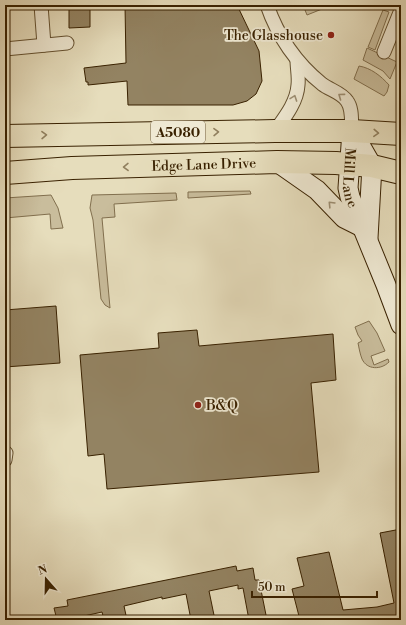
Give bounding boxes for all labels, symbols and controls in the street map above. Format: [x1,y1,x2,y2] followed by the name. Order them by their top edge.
[224,27,323,45] place label: The Glasshouse
[326,30,336,40] marker: The Glasshouse
[290,94,298,101] one-way arrow
[338,94,345,101] one-way arrow
[151,121,205,143] road number: A5080
[213,127,219,136] one-way arrow
[373,128,379,137] one-way arrow
[41,131,47,139] one-way arrow
[338,147,361,211] street label: Mill Lane
[151,155,257,176] street label: Edge Lane Drive
[123,163,129,171] one-way arrow
[329,201,336,209] one-way arrow
[205,397,238,415] place label: B&Q
[193,400,203,410] marker: B&Q
[26,559,66,599] north arrow
[36,562,50,579] text: N
[252,573,377,599] scale bar
[258,580,286,595] text: 50 m

